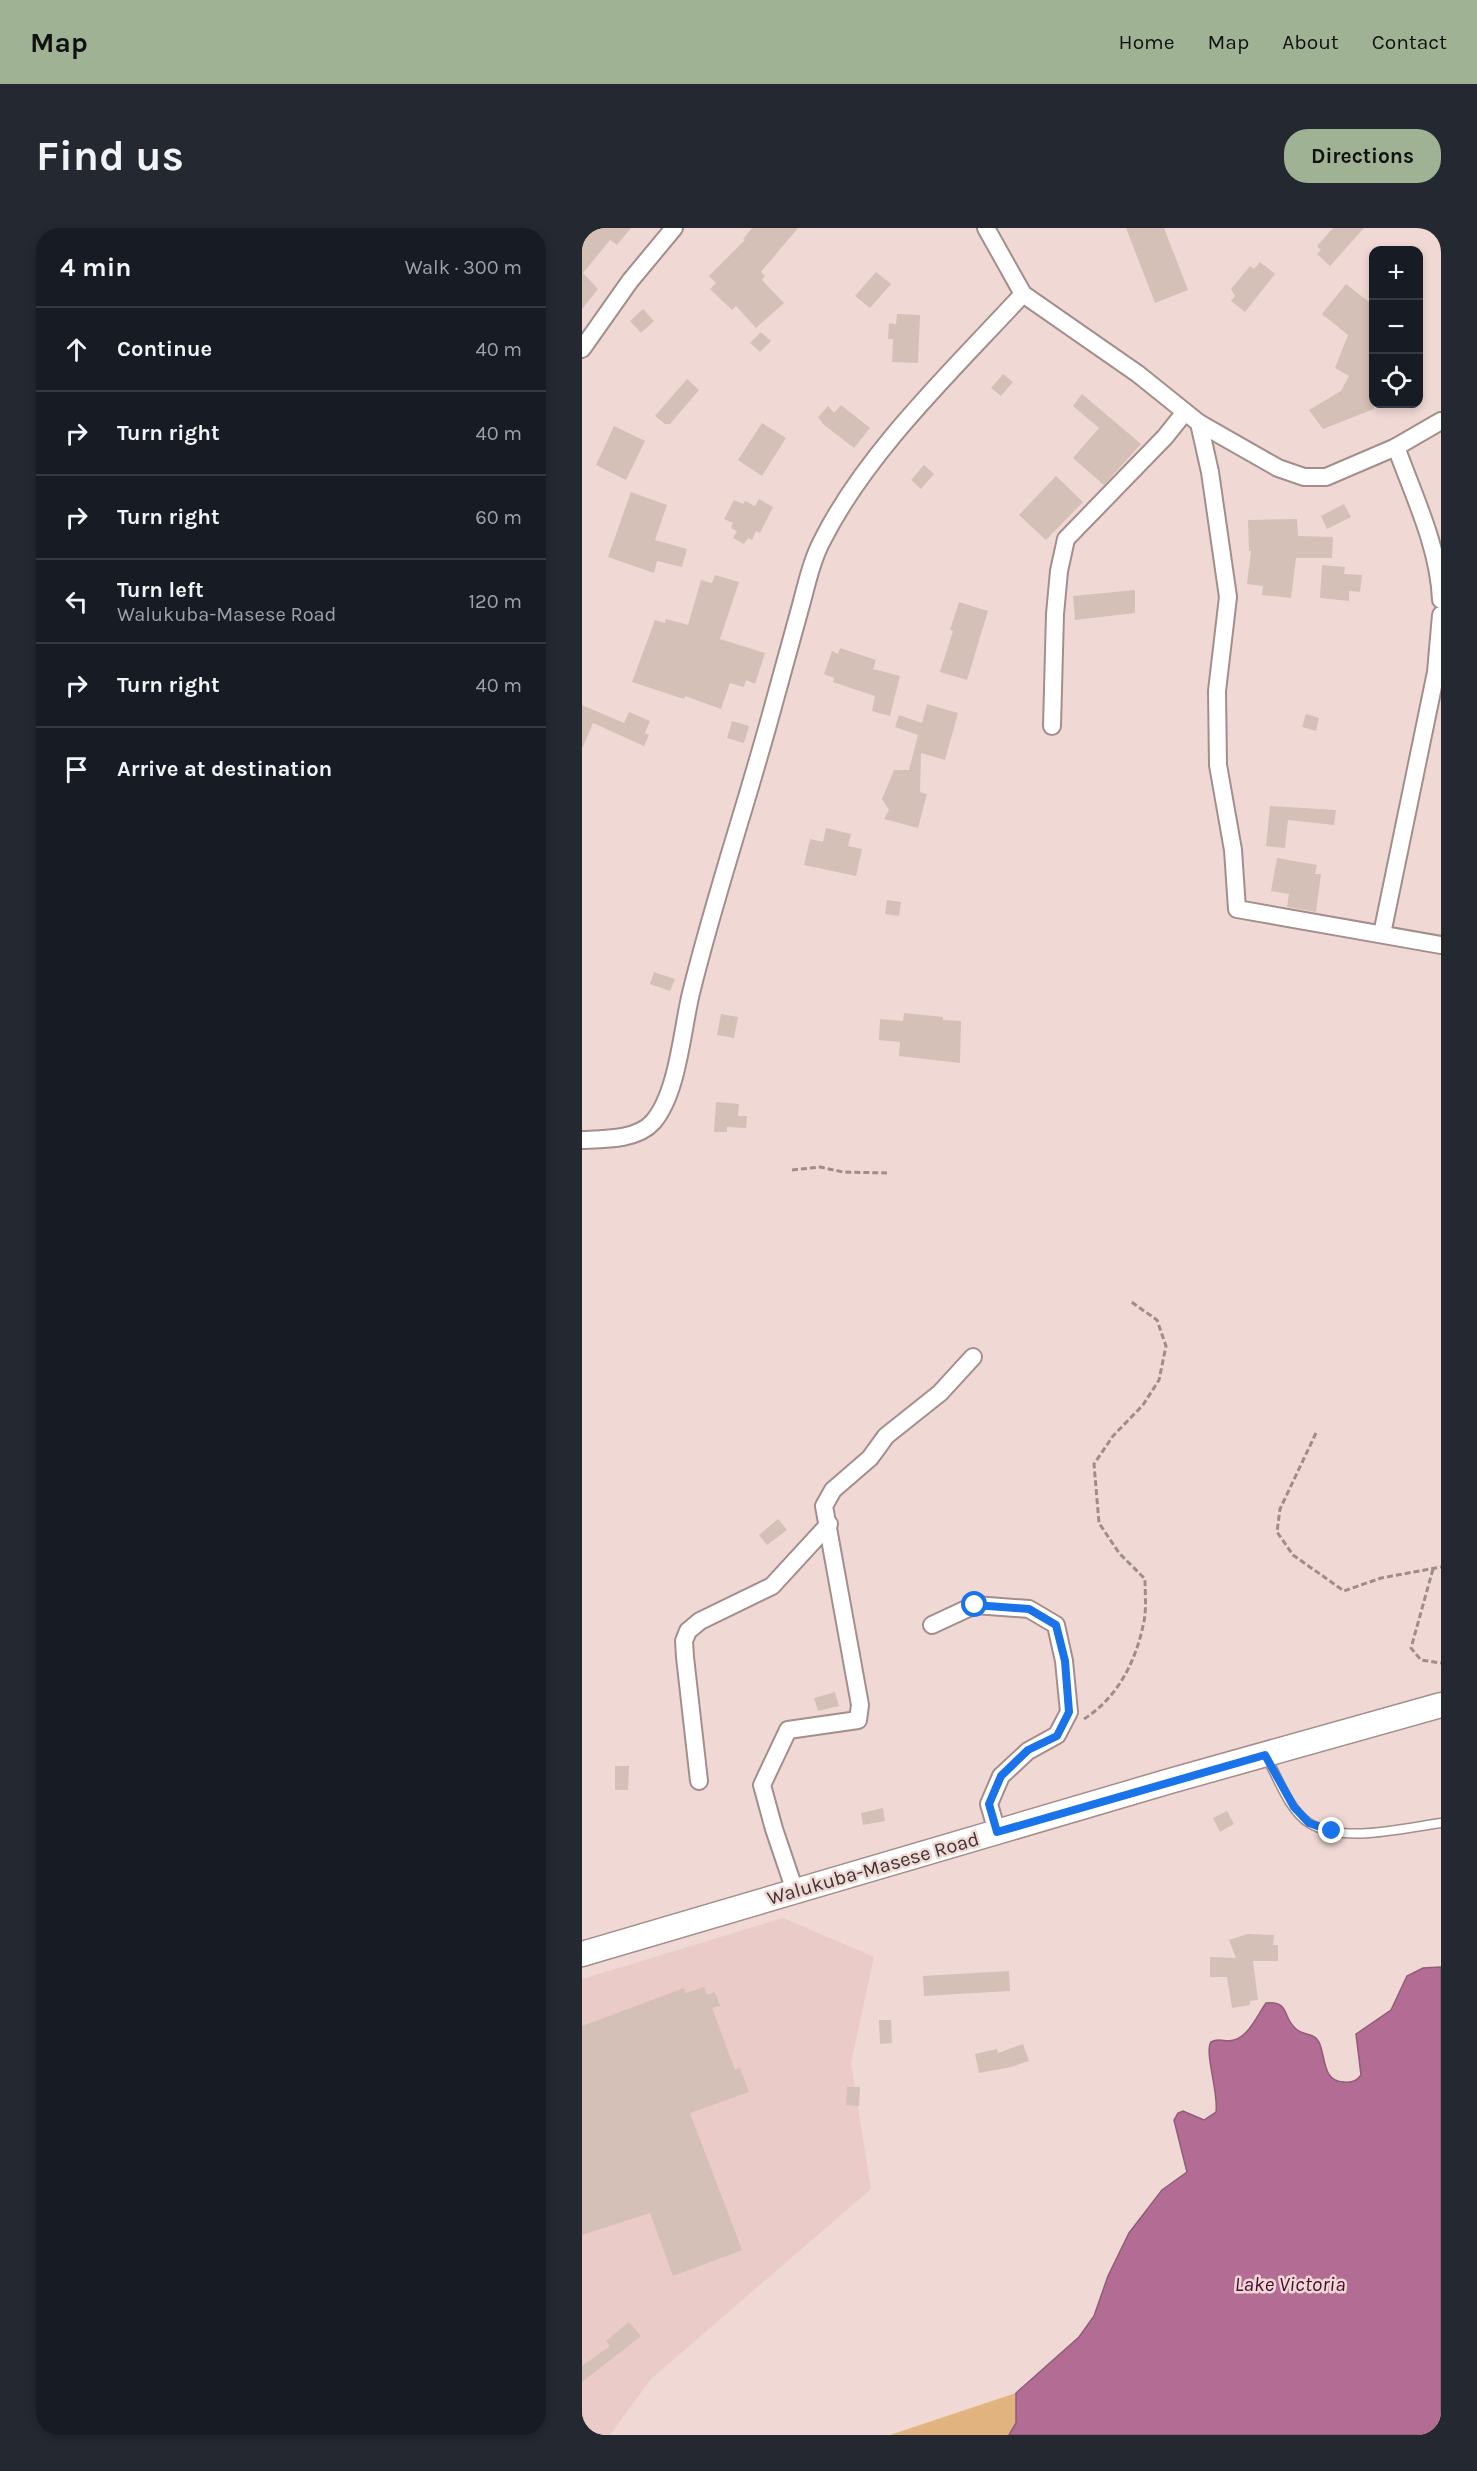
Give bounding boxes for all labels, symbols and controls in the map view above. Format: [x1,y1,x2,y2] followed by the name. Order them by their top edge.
[30,26,88,59] text: Map
[1119,30,1175,54] text: Home
[1208,30,1249,54] text: Map
[1282,30,1339,54] text: About
[1372,30,1447,54] text: Contact
[1284,129,1441,183] button: Directions
[36,131,184,181] text: Find us
[1369,246,1423,408] map controls
[1369,246,1423,300] button: +
[60,252,131,283] text: 4 min
[405,256,522,279] text: Walk · 300 m
[1369,300,1423,354] button: −
[60,333,93,366] icon: ahead
[117,336,212,362] text: Continue
[476,338,522,361] text: 40 m
[1369,354,1423,408] button: locate
[60,417,93,450] icon: right
[117,420,220,446] text: Turn right
[476,422,522,445] text: 40 m
[60,501,93,534] icon: right
[117,504,220,530] text: Turn right
[475,506,522,529] text: 60 m
[117,577,204,603] text: Turn left
[60,585,93,618] icon: left
[468,590,522,613] text: 120 m
[117,603,336,626] text: Walukuba-Masese Road
[60,669,93,702] icon: right
[117,672,220,698] text: Turn right
[476,674,522,697] text: 40 m
[60,753,93,786] icon: arrive
[117,756,332,782] text: Arrive at destination
[961,1591,987,1617] route start
[1318,1817,1344,1843] route end
[764,1827,982,1910] street label: Walukuba-Masese Road
[1234,2272,1346,2296] water label: Lake Victoria

